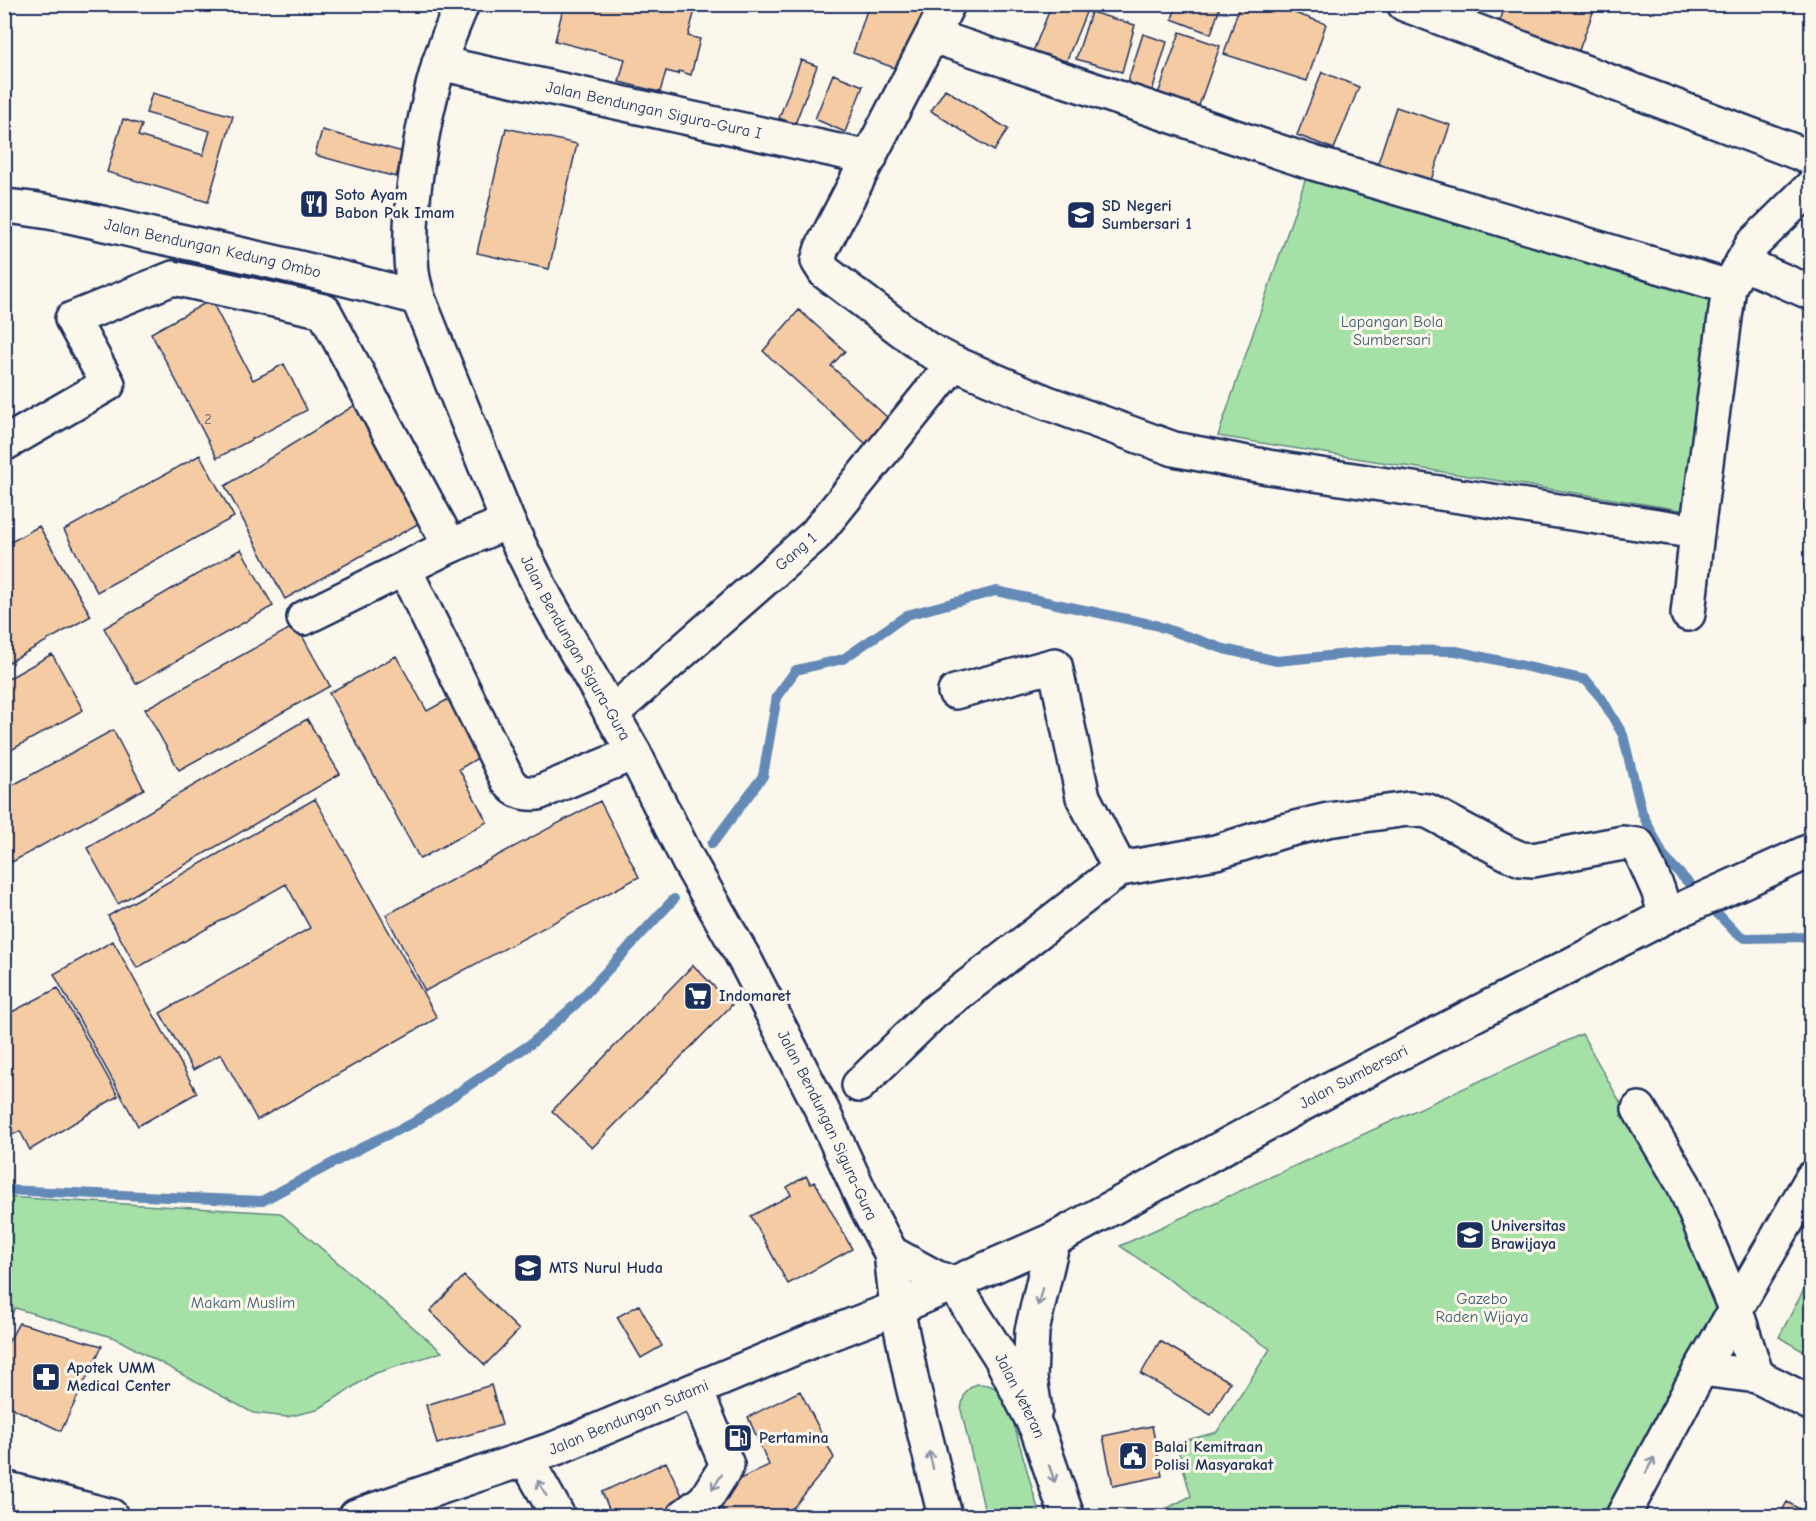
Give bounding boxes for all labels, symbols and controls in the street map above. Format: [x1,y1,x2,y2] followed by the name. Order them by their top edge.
[544,78,763,143] street label: Jalan Bendungan Sigura-Gura I
[335,186,455,222] place label: Soto Ayam Babon Pak Imam
[298,188,330,220] restaurant icon: Soto Ayam Babon Pak Imam
[1102,197,1192,233] place label: SD Negeri Sumbersari 1
[1065,199,1097,231] school or university icon: SD Negeri Sumbersari 1
[103,215,323,282] street label: Jalan Bendungan Kedung Ombo
[1341,313,1443,349] park label: Lapangan Bola Sumbersari
[204,411,212,428] house number: 2
[772,529,820,575] street label: Gang 1
[517,553,634,744] street label: Jalan Bendungan Sigura-Gura
[682,980,714,1012] supermarket icon: Indomaret
[719,987,791,1005] place label: Indomaret
[774,1027,881,1223] street label: Jalan Bendungan Sigura-Gura
[1296,1042,1411,1113] street label: Jalan Sumbersari
[1491,1217,1566,1253] place label: Universitas Brawijaya
[1454,1219,1486,1251] school or university icon: Universitas Brawijaya
[512,1252,544,1284] school or university icon: MTS Nurul Huda
[549,1259,663,1277] place label: MTS Nurul Huda
[1034,1287,1046,1306] one-way arrow
[1436,1290,1529,1326] park label: Gazebo Raden Wijaya
[191,1294,295,1312] park label: Makam Muslim
[991,1350,1049,1440] street label: Jalan Veteran
[67,1359,171,1395] place label: Apotek UMM Medical Center
[30,1361,62,1393] pharmacy icon: Apotek UMM Medical Center
[547,1376,711,1459] street label: Jalan Bendungan Sutami
[722,1422,754,1454] fuel station icon: Pertamina
[759,1429,829,1447] place label: Pertamina
[1154,1438,1274,1474] place label: Balai Kemitraan Polisi Masyarakat
[1117,1440,1149,1472] public building icon: Balai Kemitraan Polisi Masyarakat
[924,1451,936,1470] one-way arrow
[1644,1457,1656,1474] one-way arrow
[1048,1464,1059,1483] one-way arrow
[710,1473,722,1490] one-way arrow
[536,1480,548,1497] one-way arrow

